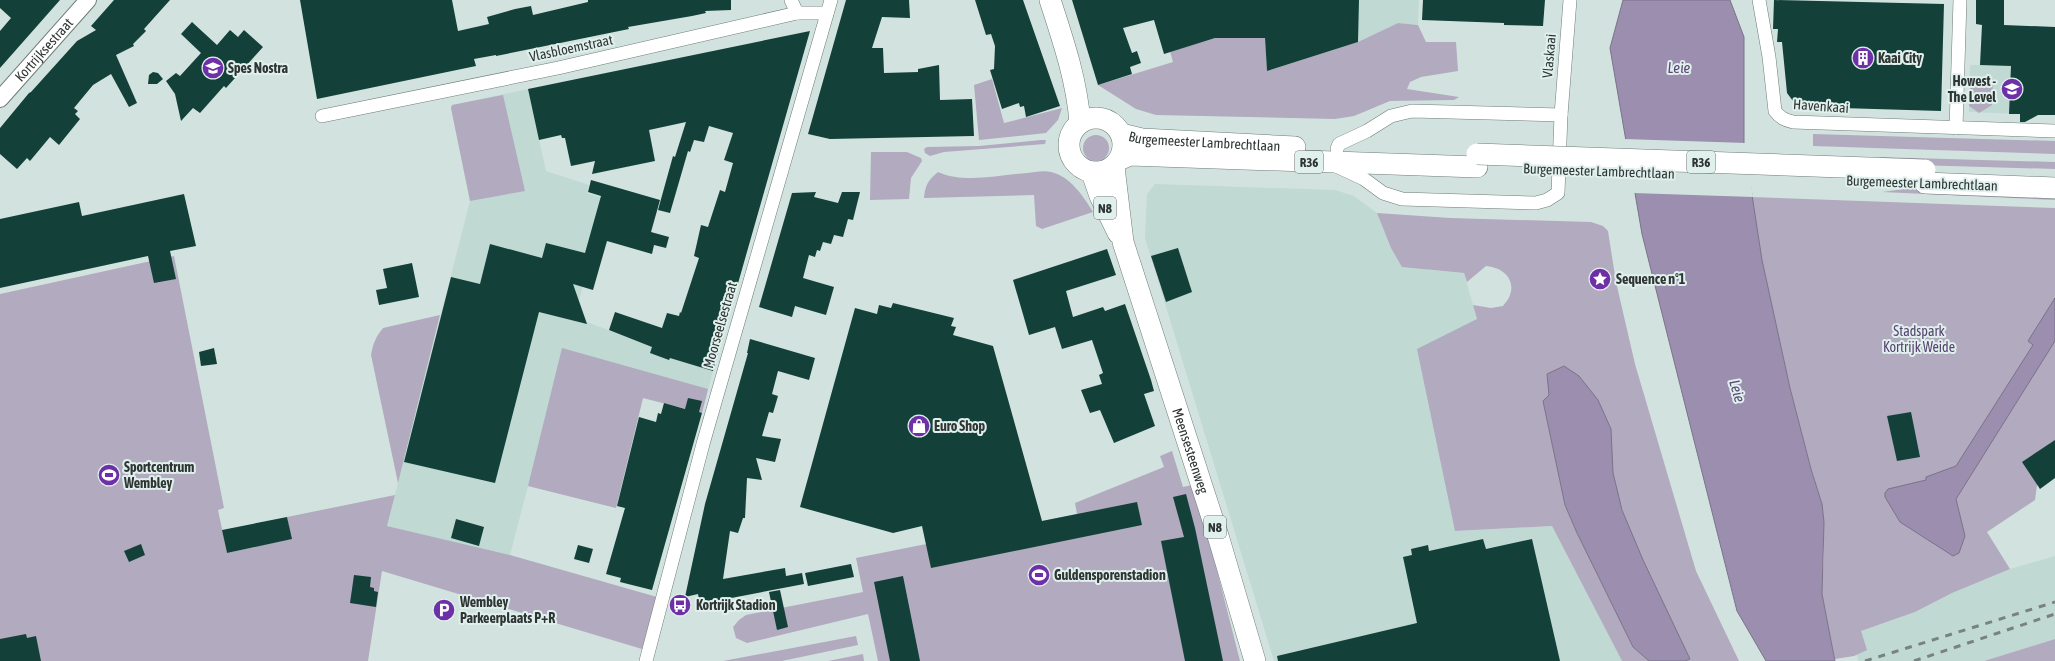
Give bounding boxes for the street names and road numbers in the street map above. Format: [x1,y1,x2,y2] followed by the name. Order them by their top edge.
[12,15,76,85] street label: Kortrijksestraat
[528,31,614,65] street label: Vlasbloemstraat
[1539,33,1559,79] street label: Vlaskaai
[1793,96,1849,116] street label: Havenkaai
[1127,128,1281,154] street label: Burgemeester Lambrechtlaan
[1295,151,1323,173] road number: R36
[1687,151,1715,173] road number: R36
[1523,160,1675,182] street label: Burgemeester Lambrechtlaan
[1846,172,1998,194] street label: Burgemeester Lambrechtlaan
[1094,197,1116,219] road number: N8
[700,280,740,370] street label: Moorseelsestraat
[1169,406,1212,496] street label: Meensesteenweg
[1204,516,1226,538] road number: N8

